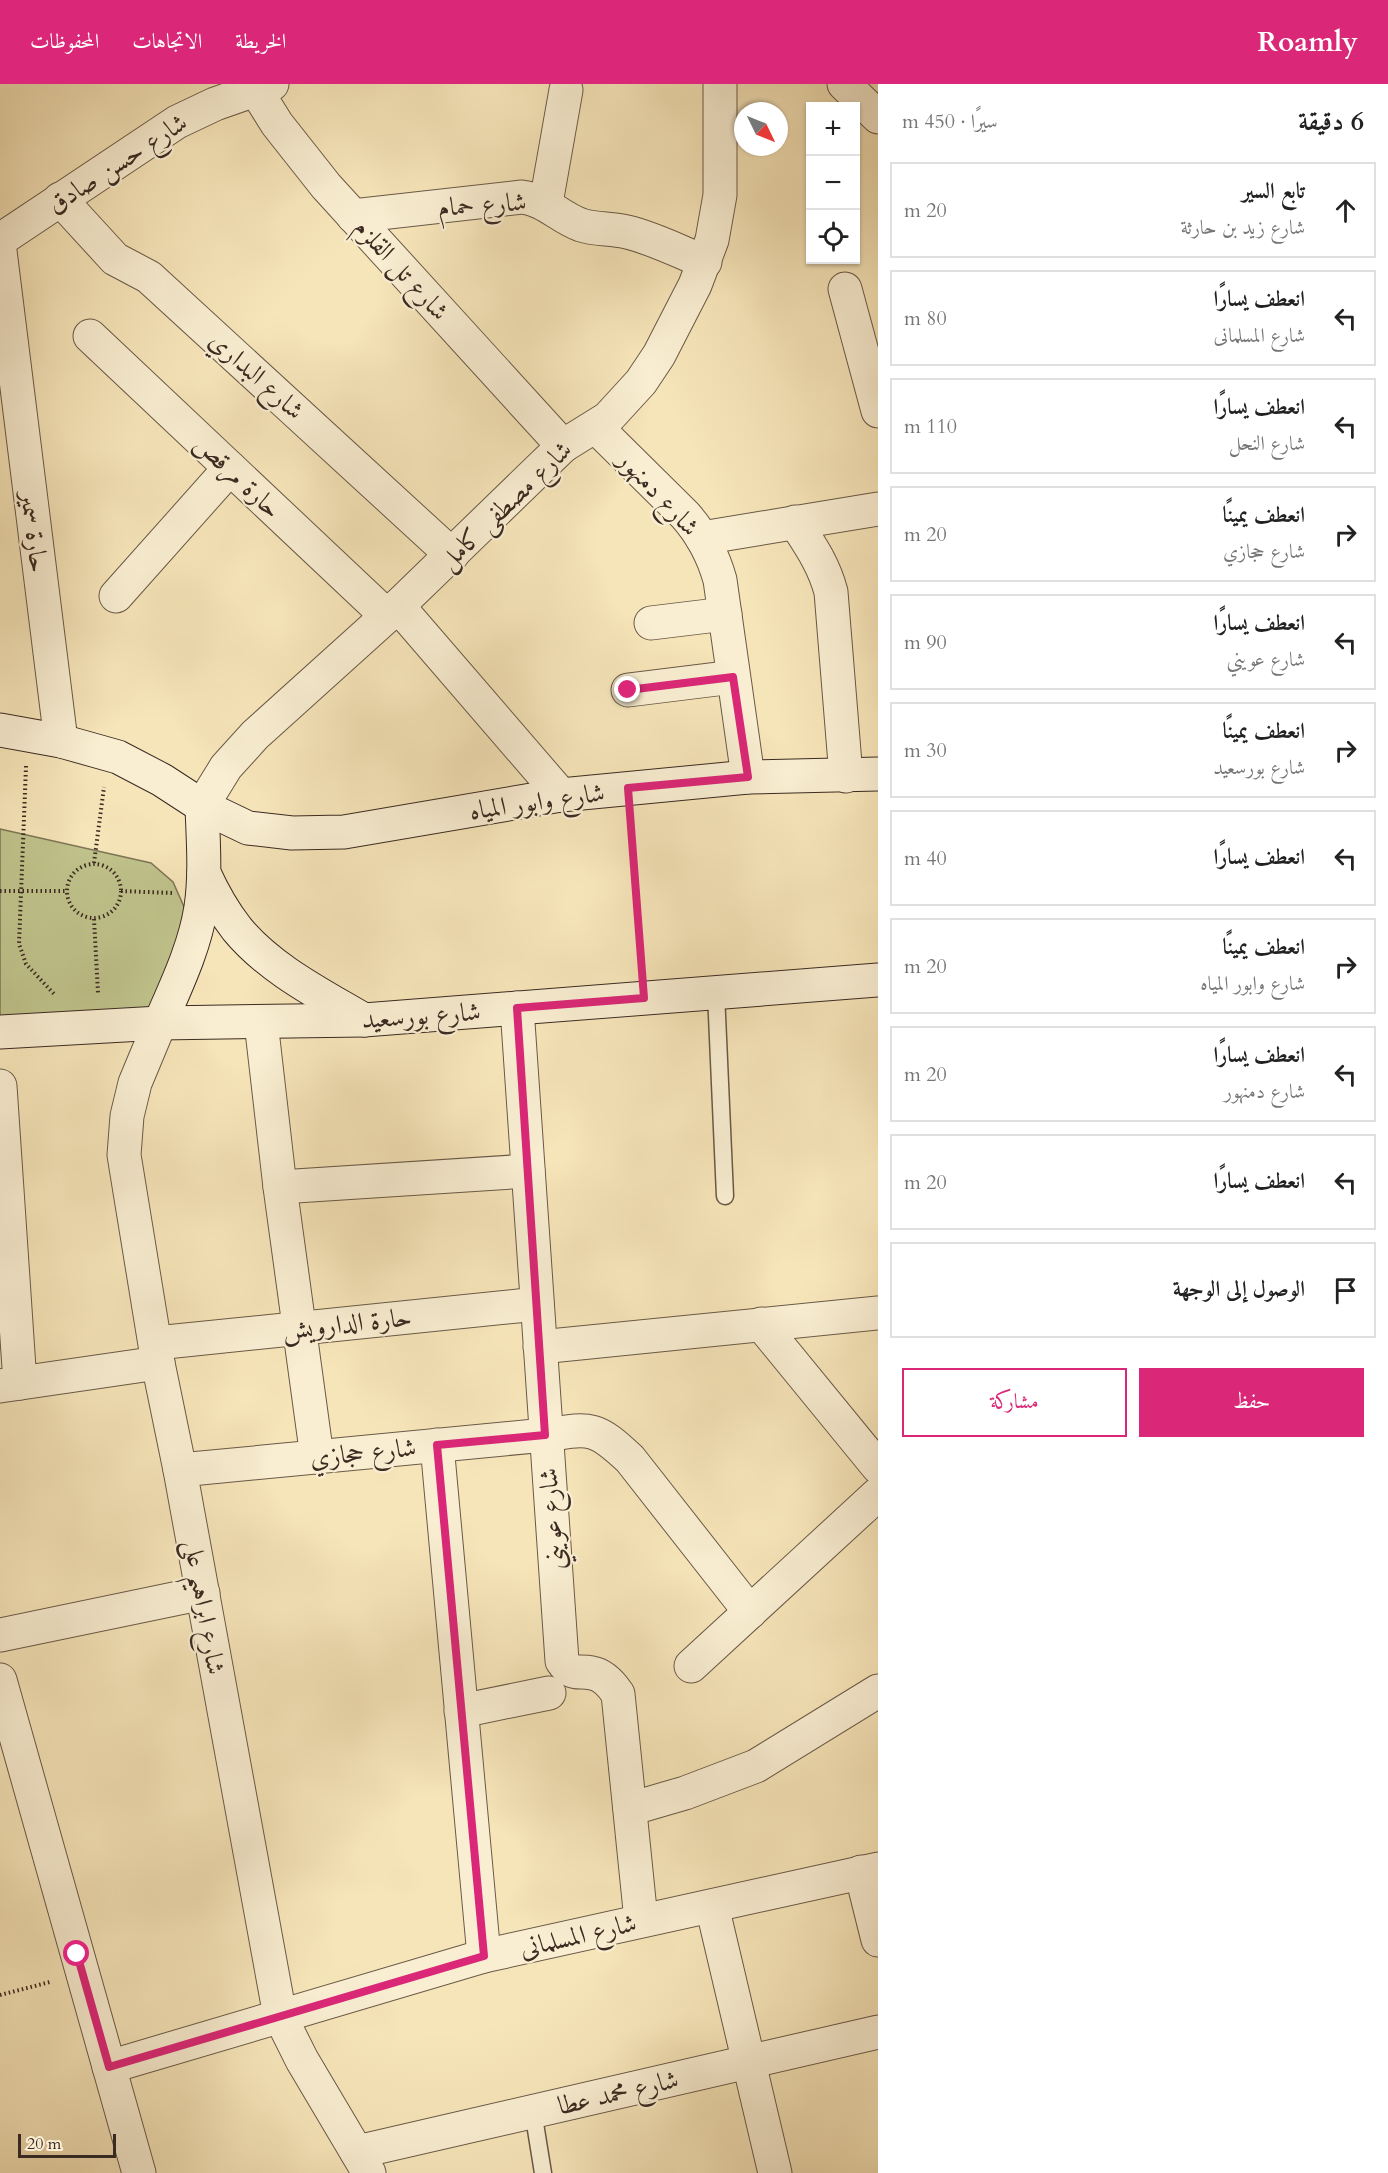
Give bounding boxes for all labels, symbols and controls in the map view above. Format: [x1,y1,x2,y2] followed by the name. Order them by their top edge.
[1257,23,1358,61] text: Roamly
[30,27,99,56] text: المحفوظات
[132,27,202,56] text: الاتجاهات
[235,27,286,56] text: الخريطة
[734,102,788,156] north arrow
[806,102,860,264] map controls
[806,102,860,156] button: +
[1298,104,1364,139] text: 6 دقيقة
[40,105,196,225] street label: شارع حسن صادق
[902,108,998,135] text: سيرًا · 450 m
[806,156,860,210] button: −
[1242,176,1305,206] text: تابع السير
[437,184,528,230] street label: شارع حمام
[1329,194,1362,227] icon: ahead
[904,197,947,224] text: 20 m
[806,210,860,264] button: locate
[343,211,457,331] street label: شارع تل القلزم
[1181,214,1305,241] text: شارع زيد بن حارثة
[1214,284,1305,314] text: انعطف يسارًا
[1329,302,1362,335] icon: left
[904,305,947,332] text: 80 m
[1213,322,1305,349] text: شارع المسلمانى
[199,323,312,430] street label: شارع البداري
[1214,392,1305,422] text: انعطف يسارًا
[1329,410,1362,443] icon: left
[904,413,957,440] text: 110 m
[186,427,289,526] street label: حارة مرقص
[1229,430,1305,457] text: شارع النحل
[431,433,582,581] street label: شارع مصطفى كامل
[605,441,707,546] street label: شارع دمنهور
[12,487,57,574] street label: حارة سمير
[1222,500,1305,530] text: انعطف يمينًا
[1329,518,1362,551] icon: right
[904,521,947,548] text: 20 m
[1223,538,1305,565] text: شارع حجازي
[1214,608,1305,638] text: انعطف يسارًا
[1329,626,1362,659] icon: left
[904,629,947,656] text: 90 m
[1226,646,1305,673] text: شارع عويني
[614,676,640,702] route end
[1222,716,1305,746] text: انعطف يمينًا
[1329,734,1362,767] icon: right
[904,737,947,764] text: 30 m
[1213,754,1305,781] text: شارع بورسعيد
[467,775,608,832] street label: شارع وابور المياه
[1214,842,1305,872] text: انعطف يسارًا
[1329,842,1362,875] icon: left
[904,845,947,872] text: 40 m
[1222,932,1305,962] text: انعطف يمينًا
[1329,950,1362,983] icon: right
[904,953,947,980] text: 20 m
[1200,970,1305,997] text: شارع وابور المياه
[360,994,482,1041] street label: شارع بورسعيد
[1214,1040,1305,1070] text: انعطف يسارًا
[1329,1058,1362,1091] icon: left
[904,1061,947,1088] text: 20 m
[1224,1078,1305,1105] text: شارع دمنهور
[1214,1166,1305,1196] text: انعطف يسارًا
[1329,1166,1362,1199] icon: left
[904,1169,947,1196] text: 20 m
[1173,1274,1305,1304] text: الوصول إلى الوجهة
[1329,1274,1362,1307] icon: arrive
[281,1299,413,1348] street label: حارة الدارويش
[902,1368,1127,1437] button: مشاركة
[1139,1368,1364,1437] button: حفظ
[308,1430,418,1479] street label: شارع حجازي
[530,1466,578,1571] street label: شارع عويني
[168,1537,234,1679] street label: شارع ابراهيم على
[516,1905,641,1970] street label: شارع المسلمانى
[63,1940,89,1966] route start
[554,2062,683,2127] street label: شارع محمد عطا
[18,2131,116,2158] scale bar
[27,2133,61,2155] text: 20 m

